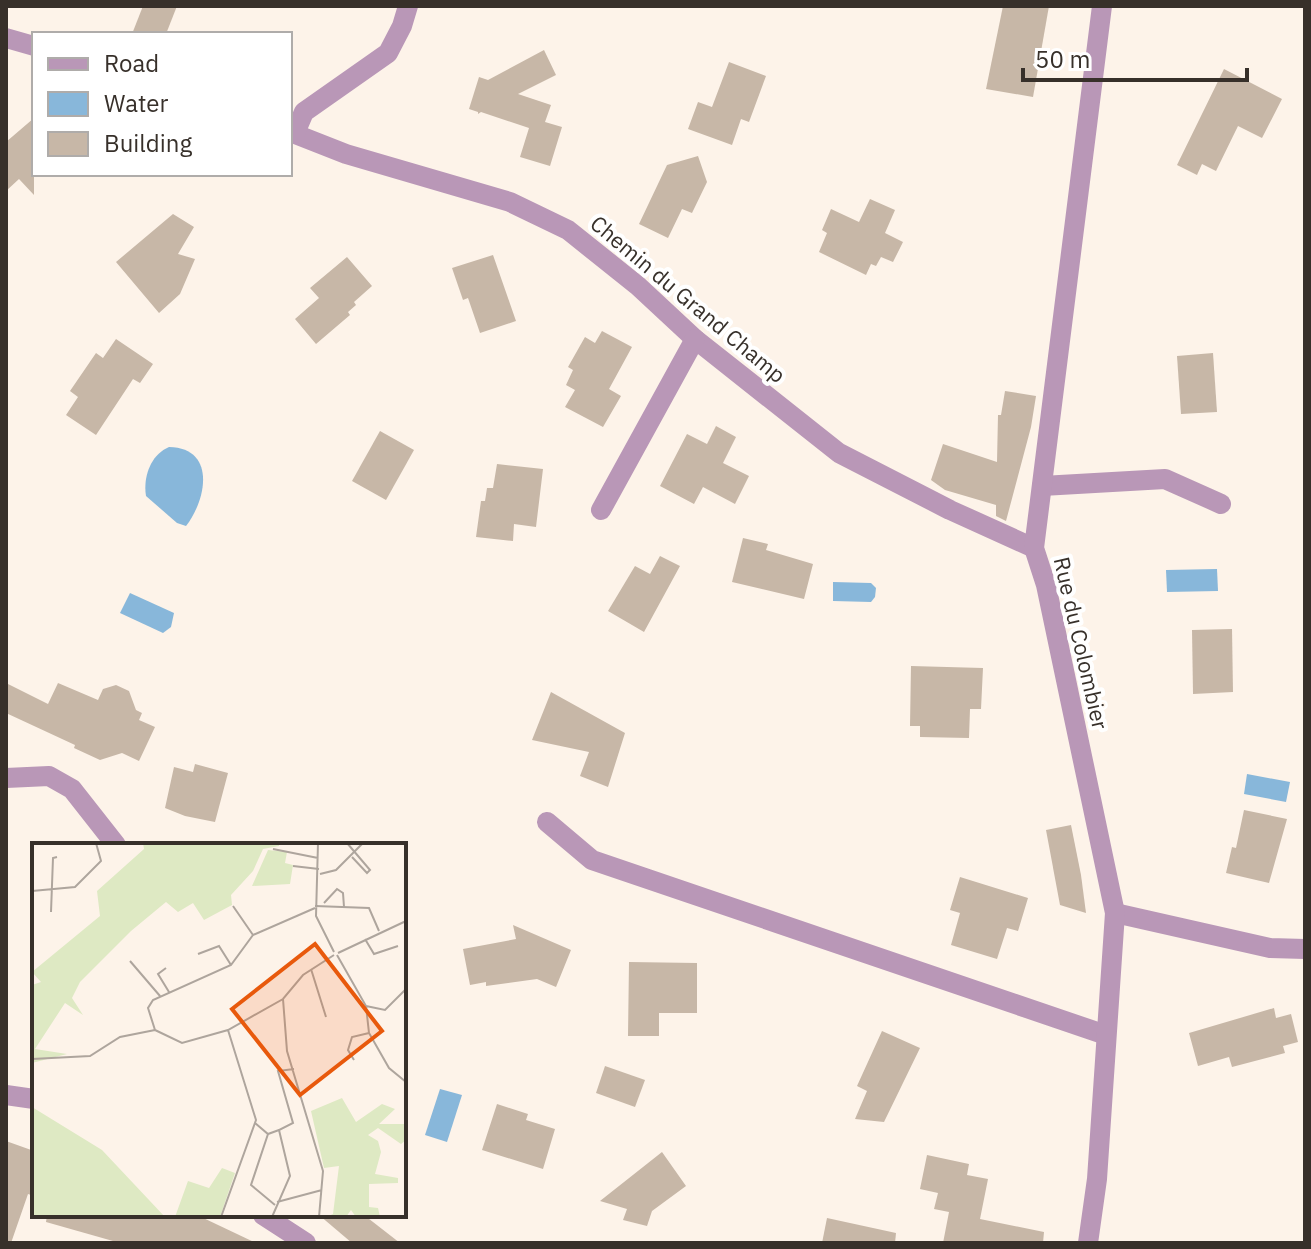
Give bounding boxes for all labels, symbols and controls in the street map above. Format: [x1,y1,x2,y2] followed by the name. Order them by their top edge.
[32,32,292,176] legend
[1023,32,1247,82] scale bar
[1035,43,1090,75] text: 50 m
[104,47,159,79] text: Road
[104,87,168,119] text: Water
[104,127,192,159] text: Building
[585,208,792,389] street label: Chemin du Grand Champ
[1048,554,1115,732] street label: Rue du Colombier
[32,843,406,1217] inset map

